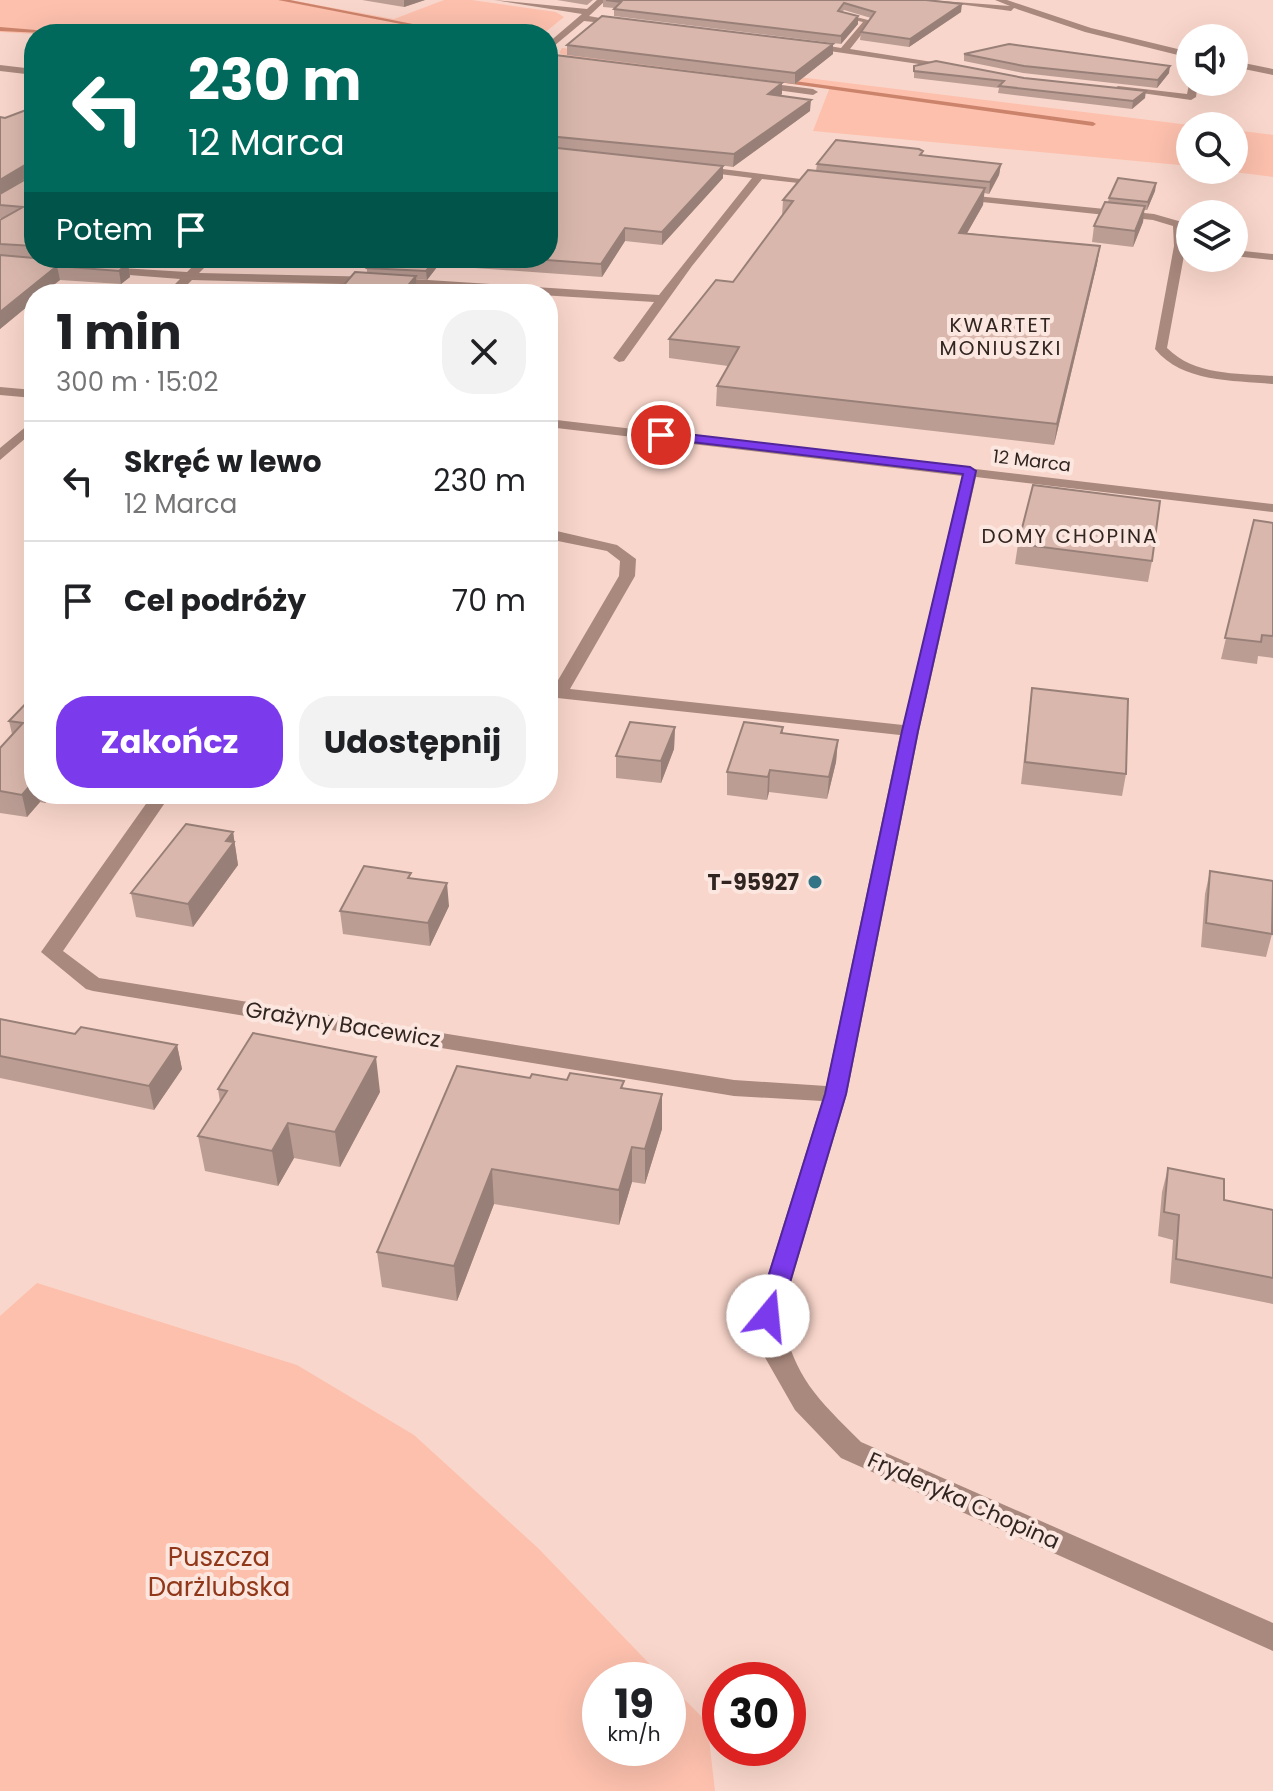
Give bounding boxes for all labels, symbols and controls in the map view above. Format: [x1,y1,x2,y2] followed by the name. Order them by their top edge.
[1176,24,1248,272] map controls
[1176,24,1248,96] button: sound
[188,41,362,120] text: 230 m
[56,56,160,160] icon: left
[1176,112,1248,184] button: search
[188,117,345,168] text: 12 Marca
[1176,200,1248,272] button: layers
[56,208,153,251] text: Potem
[169,208,213,252] icon: arrive
[56,299,182,366] text: 1 min
[442,310,526,394] button: close
[940,311,1062,362] district label: KWARTET MONIUSZKI
[56,364,219,400] text: 300 m · 15:02
[627,401,695,469] pin
[639,413,683,457] icon: arrive
[124,440,322,483] text: Skręć w lewo
[992,443,1072,478] street label: 12 Marca
[56,459,100,503] icon: left
[433,459,526,502] text: 230 m
[124,486,237,522] text: 12 Marca
[981,522,1159,550] district label: DOMY CHOPINA
[56,579,100,623] icon: arrive
[124,579,306,622] text: Cel podróży
[452,579,526,622] text: 70 m
[56,696,283,788] button: Zakończ
[299,696,526,788] button: Udostępnij
[708,867,799,898] place label: T-95927
[806,873,824,891] marker: T-95927
[243,994,443,1055] street label: Grażyny Bacewicz
[726,1274,810,1358] position arrow
[863,1444,1065,1557] street label: Fryderyka Chopina
[148,1539,290,1605] park label: Puszcza Darżlubska
[702,1662,806,1766] speed limit sign: 30
[614,1676,654,1732] text: 19
[607,1720,661,1748] text: km/h

